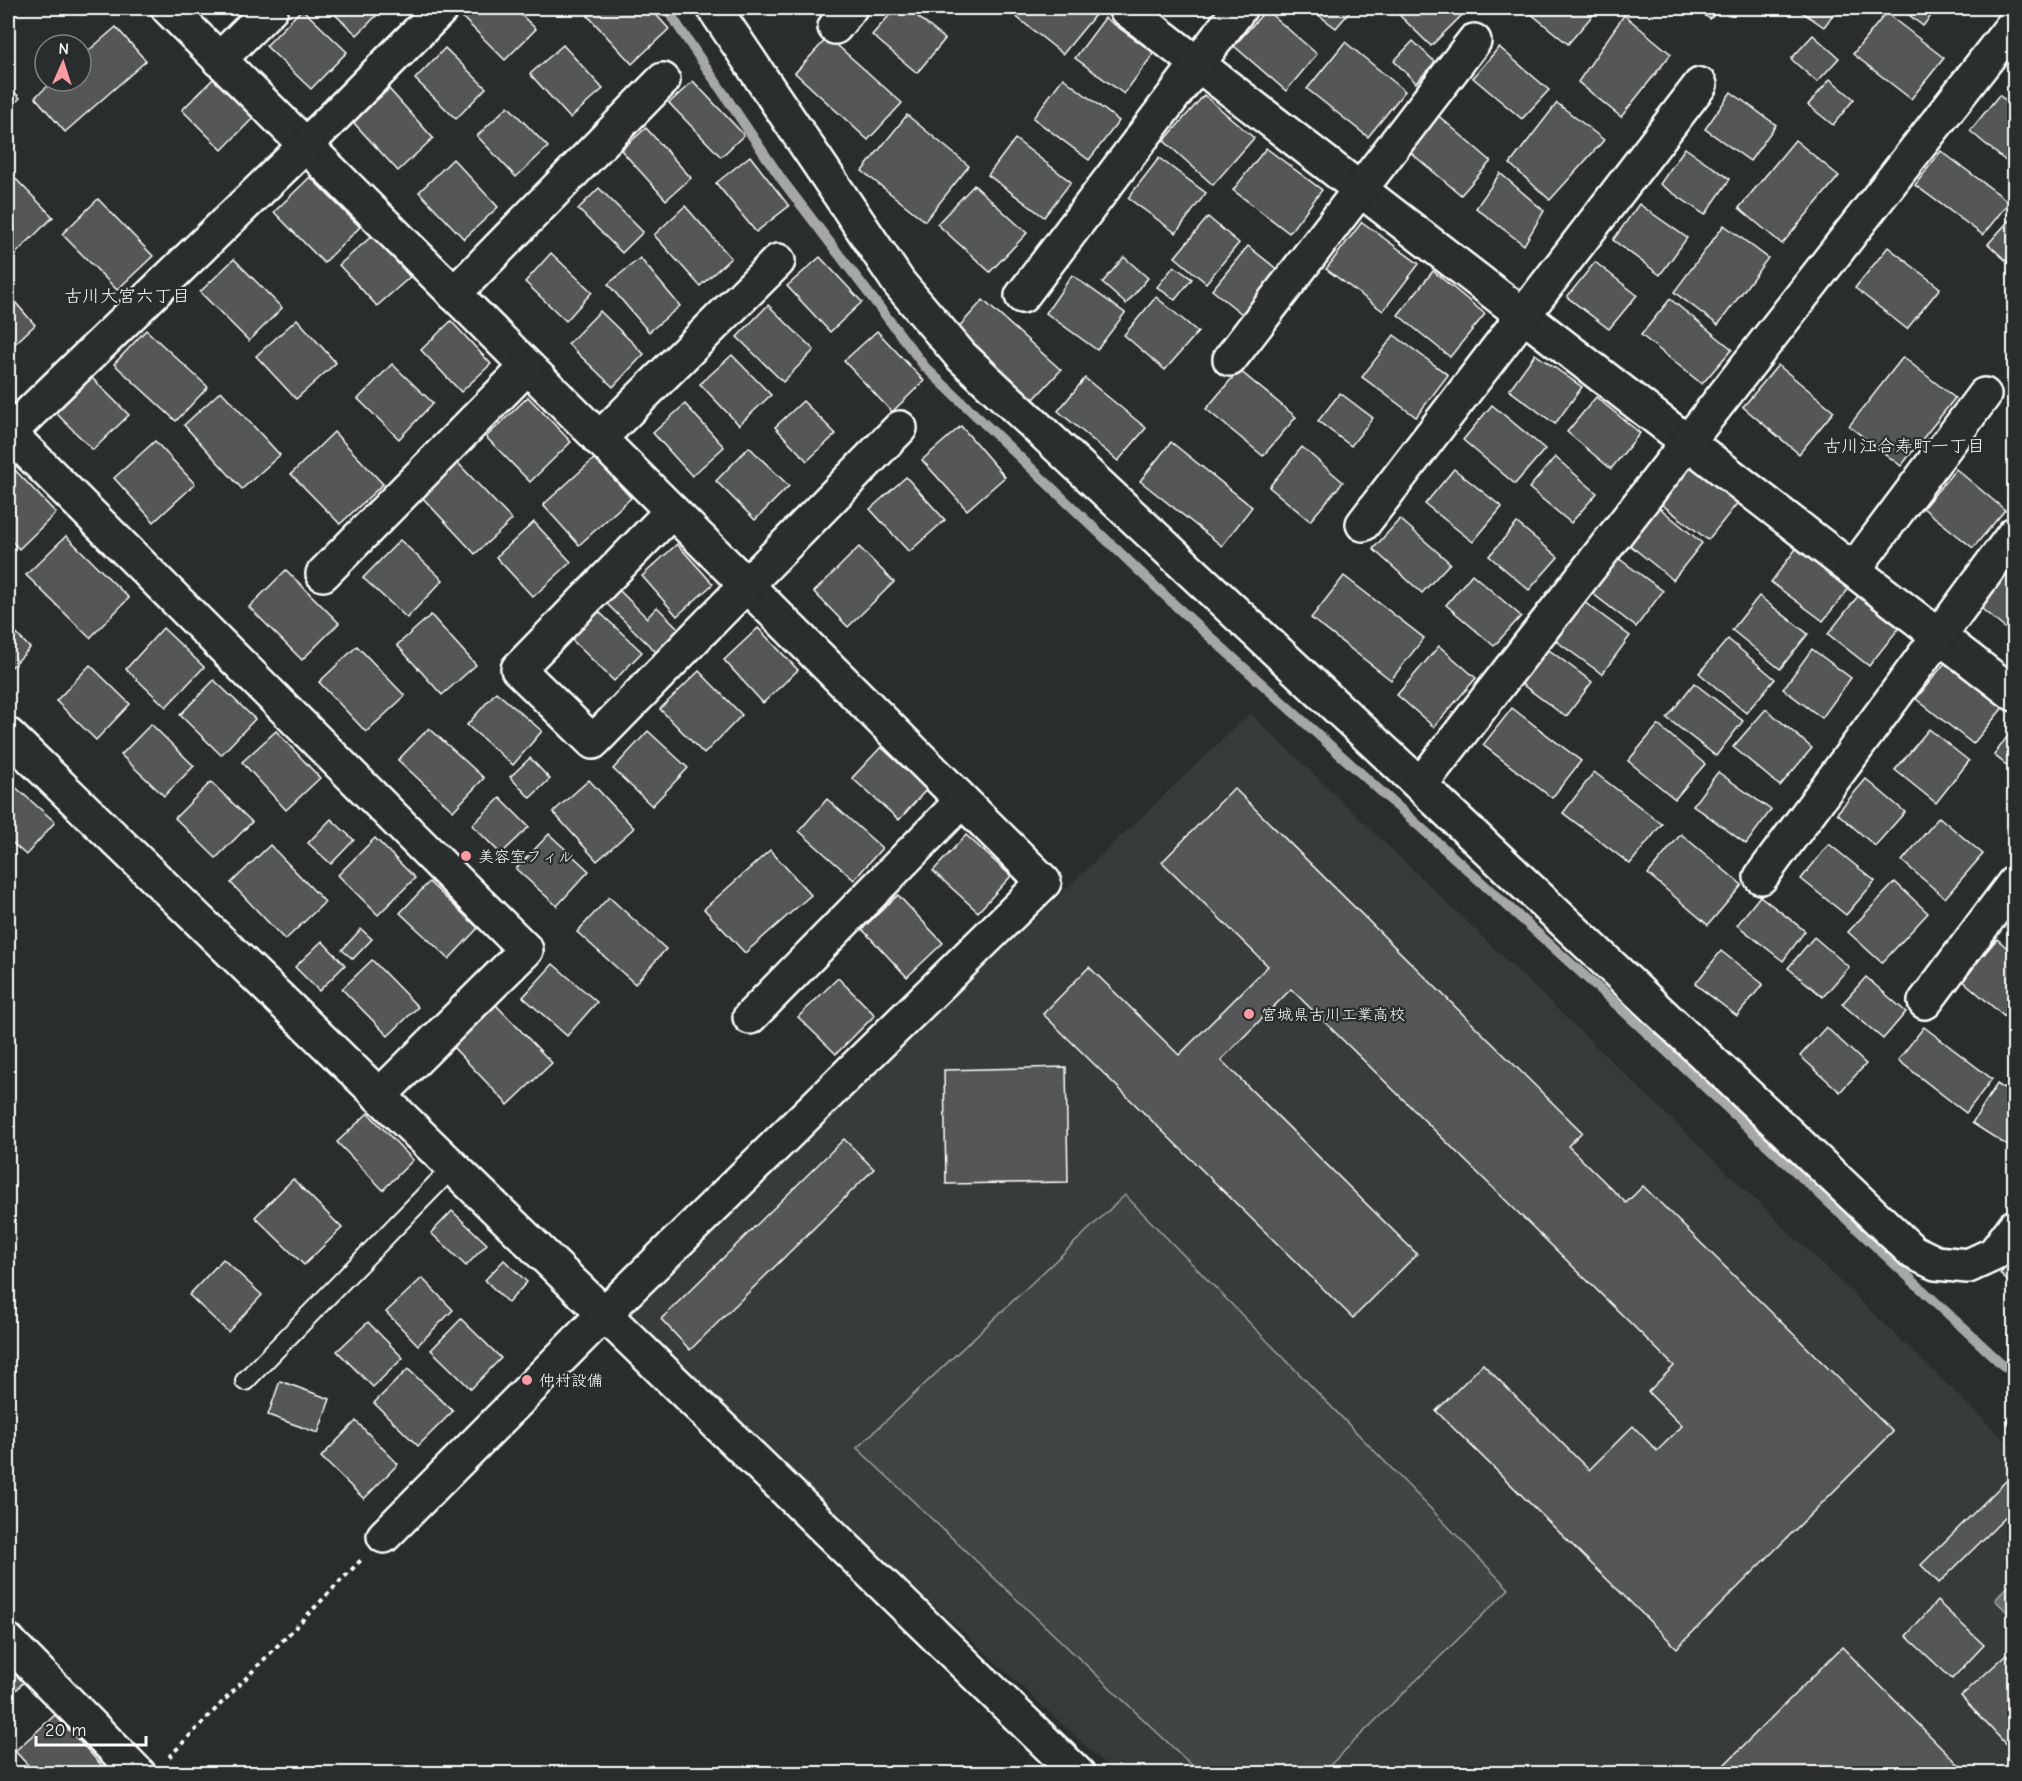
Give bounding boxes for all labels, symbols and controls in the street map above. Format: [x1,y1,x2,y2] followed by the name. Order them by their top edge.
[33,33,93,93] north arrow
[58,40,69,58] text: N
[64,286,190,307] district label: 古川大宮六丁目
[1823,436,1985,457] district label: 古川江合寿町一丁目
[478,848,574,866] place label: 美容室フィル
[459,849,473,863] marker: 美容室フィル
[1261,1006,1405,1024] place label: 宮城県古川工業高校
[1242,1007,1256,1021] marker: 宮城県古川工業高校
[539,1372,603,1390] place label: 仲村設備
[520,1373,534,1387] marker: 仲村設備
[36,1709,146,1747] scale bar
[45,1720,86,1741] text: 20 m

